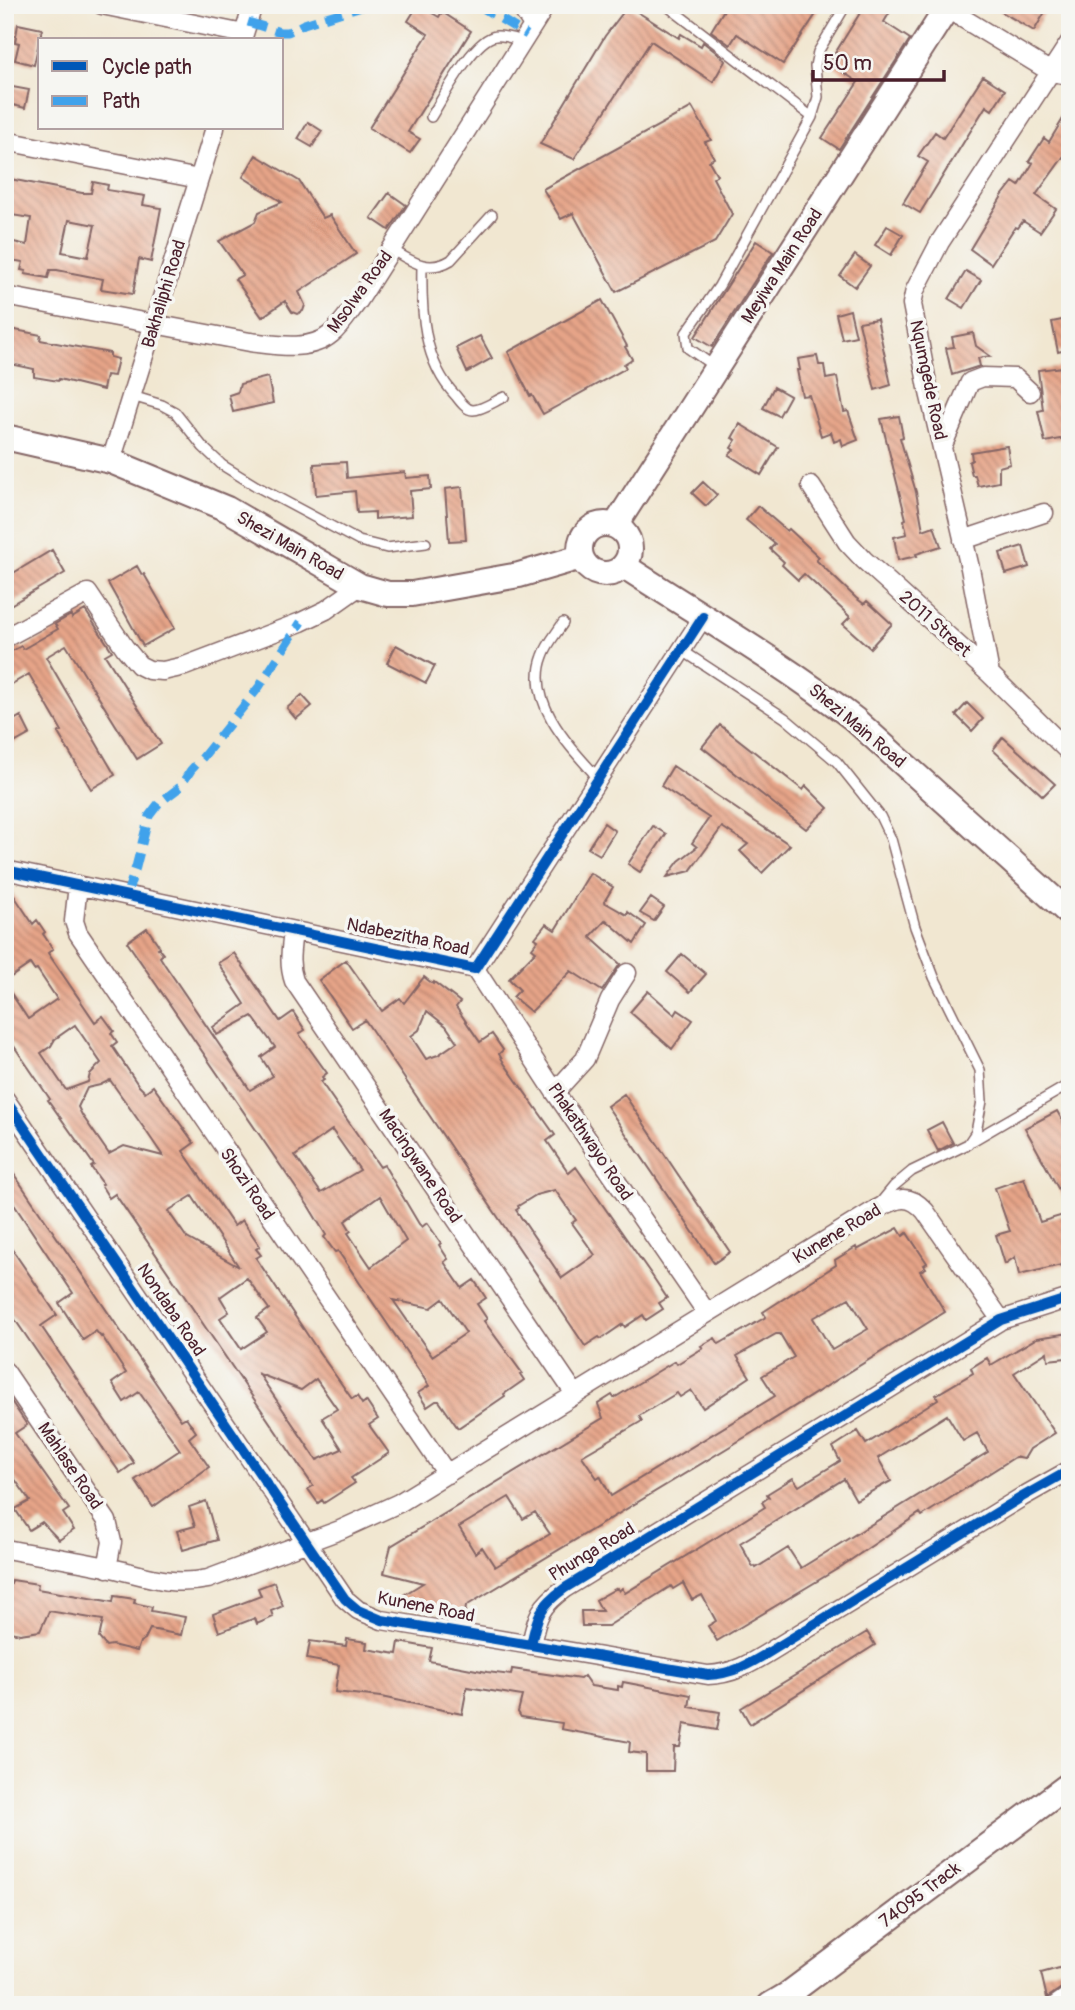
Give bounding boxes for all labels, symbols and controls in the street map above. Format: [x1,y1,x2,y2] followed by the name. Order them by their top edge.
[38,38,284,130] legend
[813,38,944,82] scale bar
[823,50,872,77] text: 50 m
[102,54,192,81] text: Cycle path
[102,88,140,115] text: Path
[736,204,828,328] street label: Meyiwa Main Road
[137,237,191,351] street label: Bakhaliphi Road
[322,246,398,338] street label: Msolwa Road
[904,318,952,442] street label: Nqumgede Road
[232,506,348,586] street label: Shezi Main Road
[894,586,976,663] street label: 2011 Street
[804,679,910,773] street label: Shezi Main Road
[345,913,471,961] street label: Ndabezitha Road
[542,1079,638,1205] street label: Phakathwayo Road
[373,1104,467,1228] street label: Macingwane Road
[214,1143,280,1225] street label: Shozi Road
[789,1199,885,1269] street label: Kunene Road
[131,1259,211,1361] street label: Nondaba Road
[32,1418,108,1514] street label: Mahlase Road
[545,1517,639,1587] street label: Phunga Road
[375,1586,477,1628] street label: Kunene Road
[875,1857,966,1933] street label: 74095 Track

